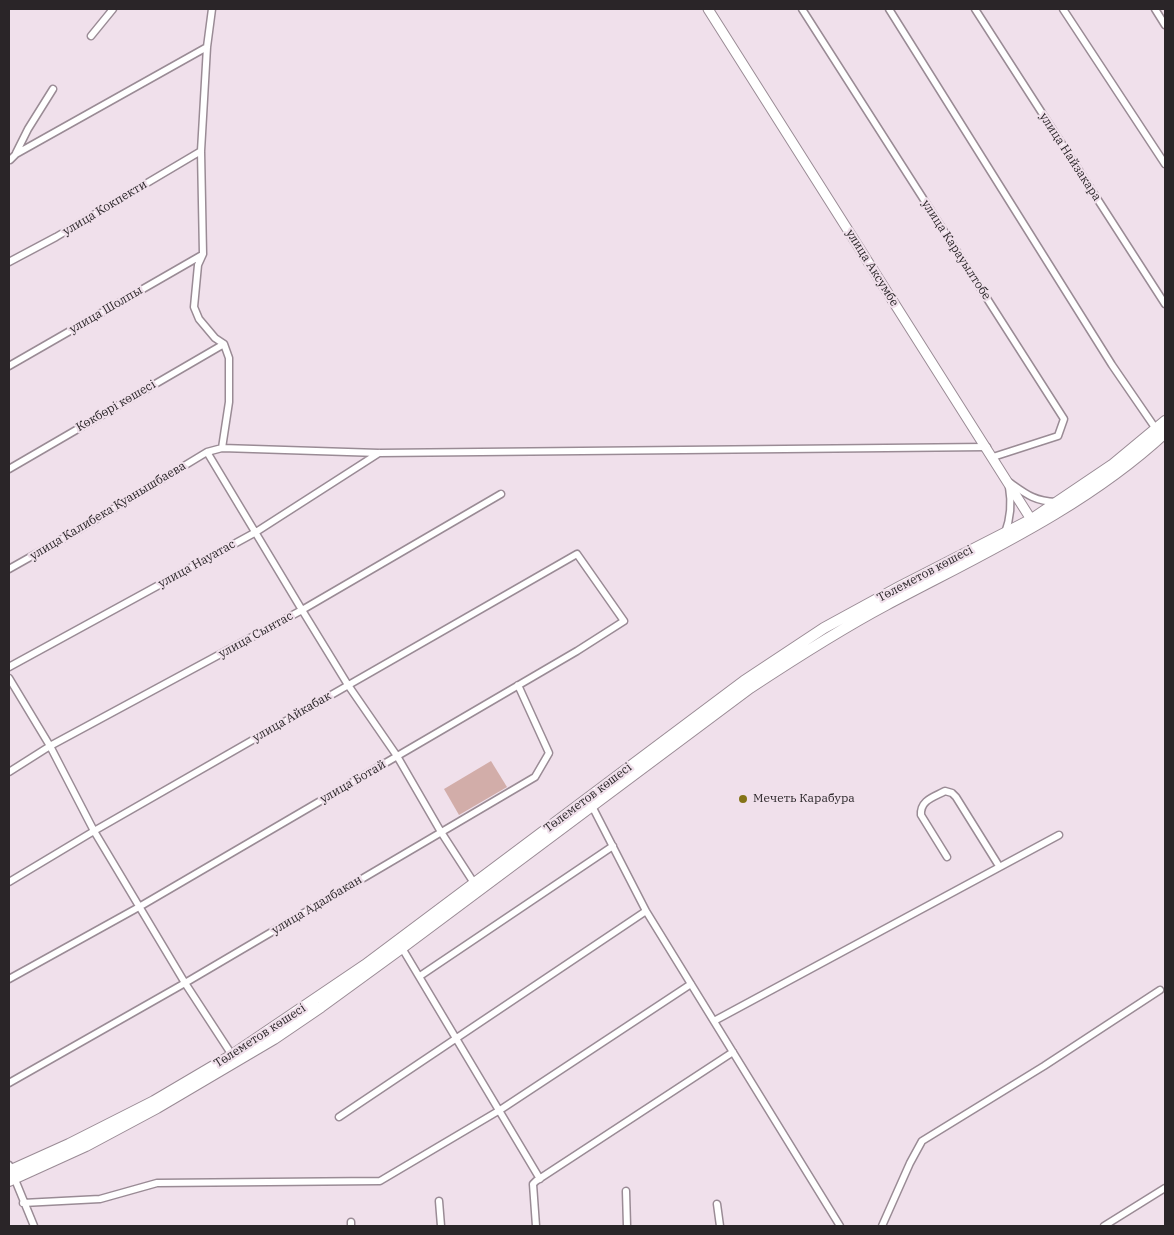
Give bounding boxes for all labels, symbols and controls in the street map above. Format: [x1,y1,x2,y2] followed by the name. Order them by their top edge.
[1036,110,1104,204] street label: улица Найзакара
[60,177,150,239] street label: улица Кокпекти
[918,197,994,303] street label: улица Карауылтобе
[843,227,901,309] street label: улица Аксумбе
[67,283,145,337] street label: улица Шолпы
[74,377,158,435] street label: Көкбөрі көшесі
[27,459,189,563] street label: улица Калибека Куанышбаева
[156,537,238,591] street label: улица Науатас
[875,543,975,605] street label: Төлеметов көшесі
[216,609,296,661] street label: улица Сынтас
[250,689,334,745] street label: улица Айкабак
[318,757,388,807] street label: улица Ботай
[541,760,635,836] street label: Төлеметов көшесі
[753,792,855,806] place label: Мечеть Карабура
[737,793,749,805] marker: Мечеть Карабура
[269,872,365,938] street label: улица Адалбакан
[212,1001,308,1071] street label: Төлеметов көшесі

